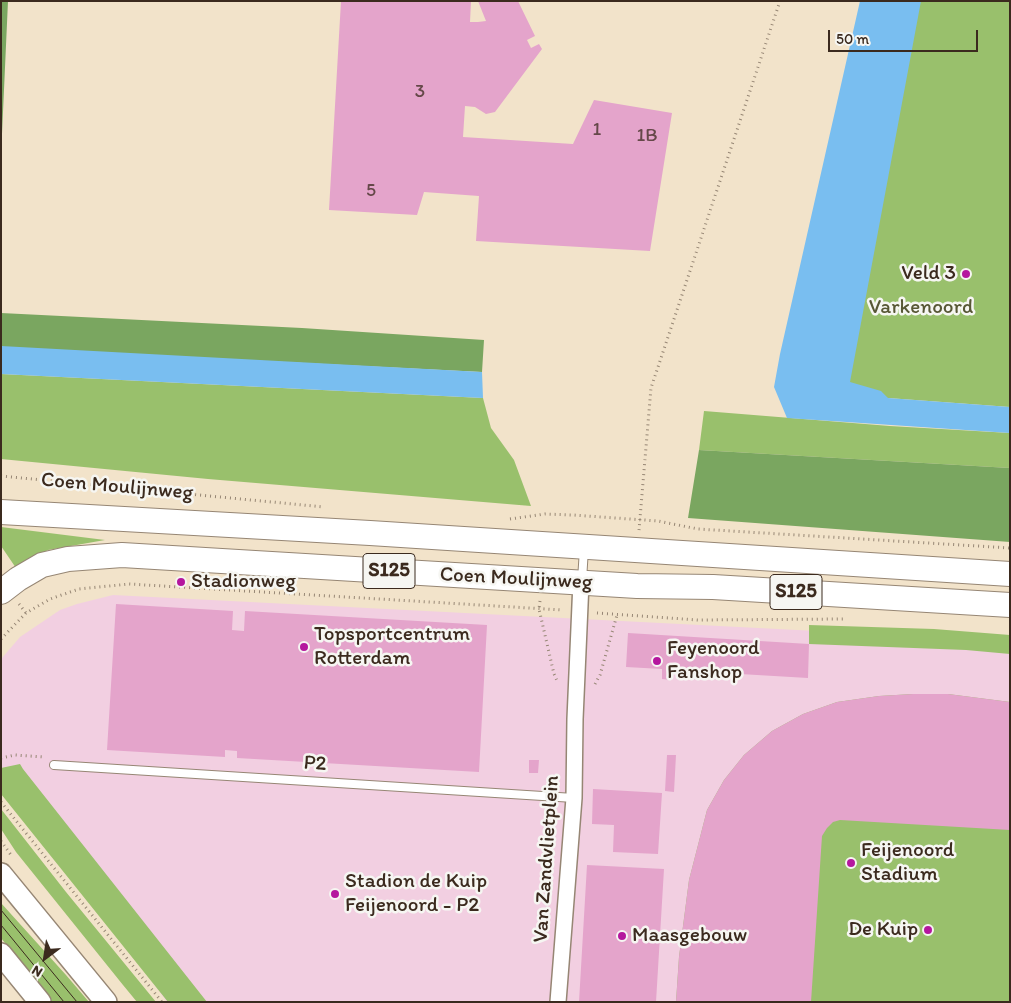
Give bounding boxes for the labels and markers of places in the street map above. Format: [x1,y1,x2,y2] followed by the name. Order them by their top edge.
[901,261,956,287] place label: Veld 3
[960,268,972,280] marker: Veld 3
[191,569,296,595] place label: Stadionweg
[175,576,187,588] marker: Stadionweg
[314,622,470,672] place label: Topsportcentrum Rotterdam
[667,636,759,686] place label: Feyenoord Fanshop
[298,641,310,653] marker: Topsportcentrum Rotterdam
[651,655,663,667] marker: Feyenoord Fanshop
[861,838,954,888] place label: Feijenoord Stadium
[845,857,857,869] marker: Feijenoord Stadium
[345,869,487,919] place label: Stadion de Kuip Feijenoord - P2
[329,888,341,900] marker: Stadion de Kuip Feijenoord - P2
[848,917,918,943] place label: De Kuip
[632,923,747,949] place label: Maasgebouw
[922,924,934,936] marker: De Kuip
[616,930,628,942] marker: Maasgebouw

